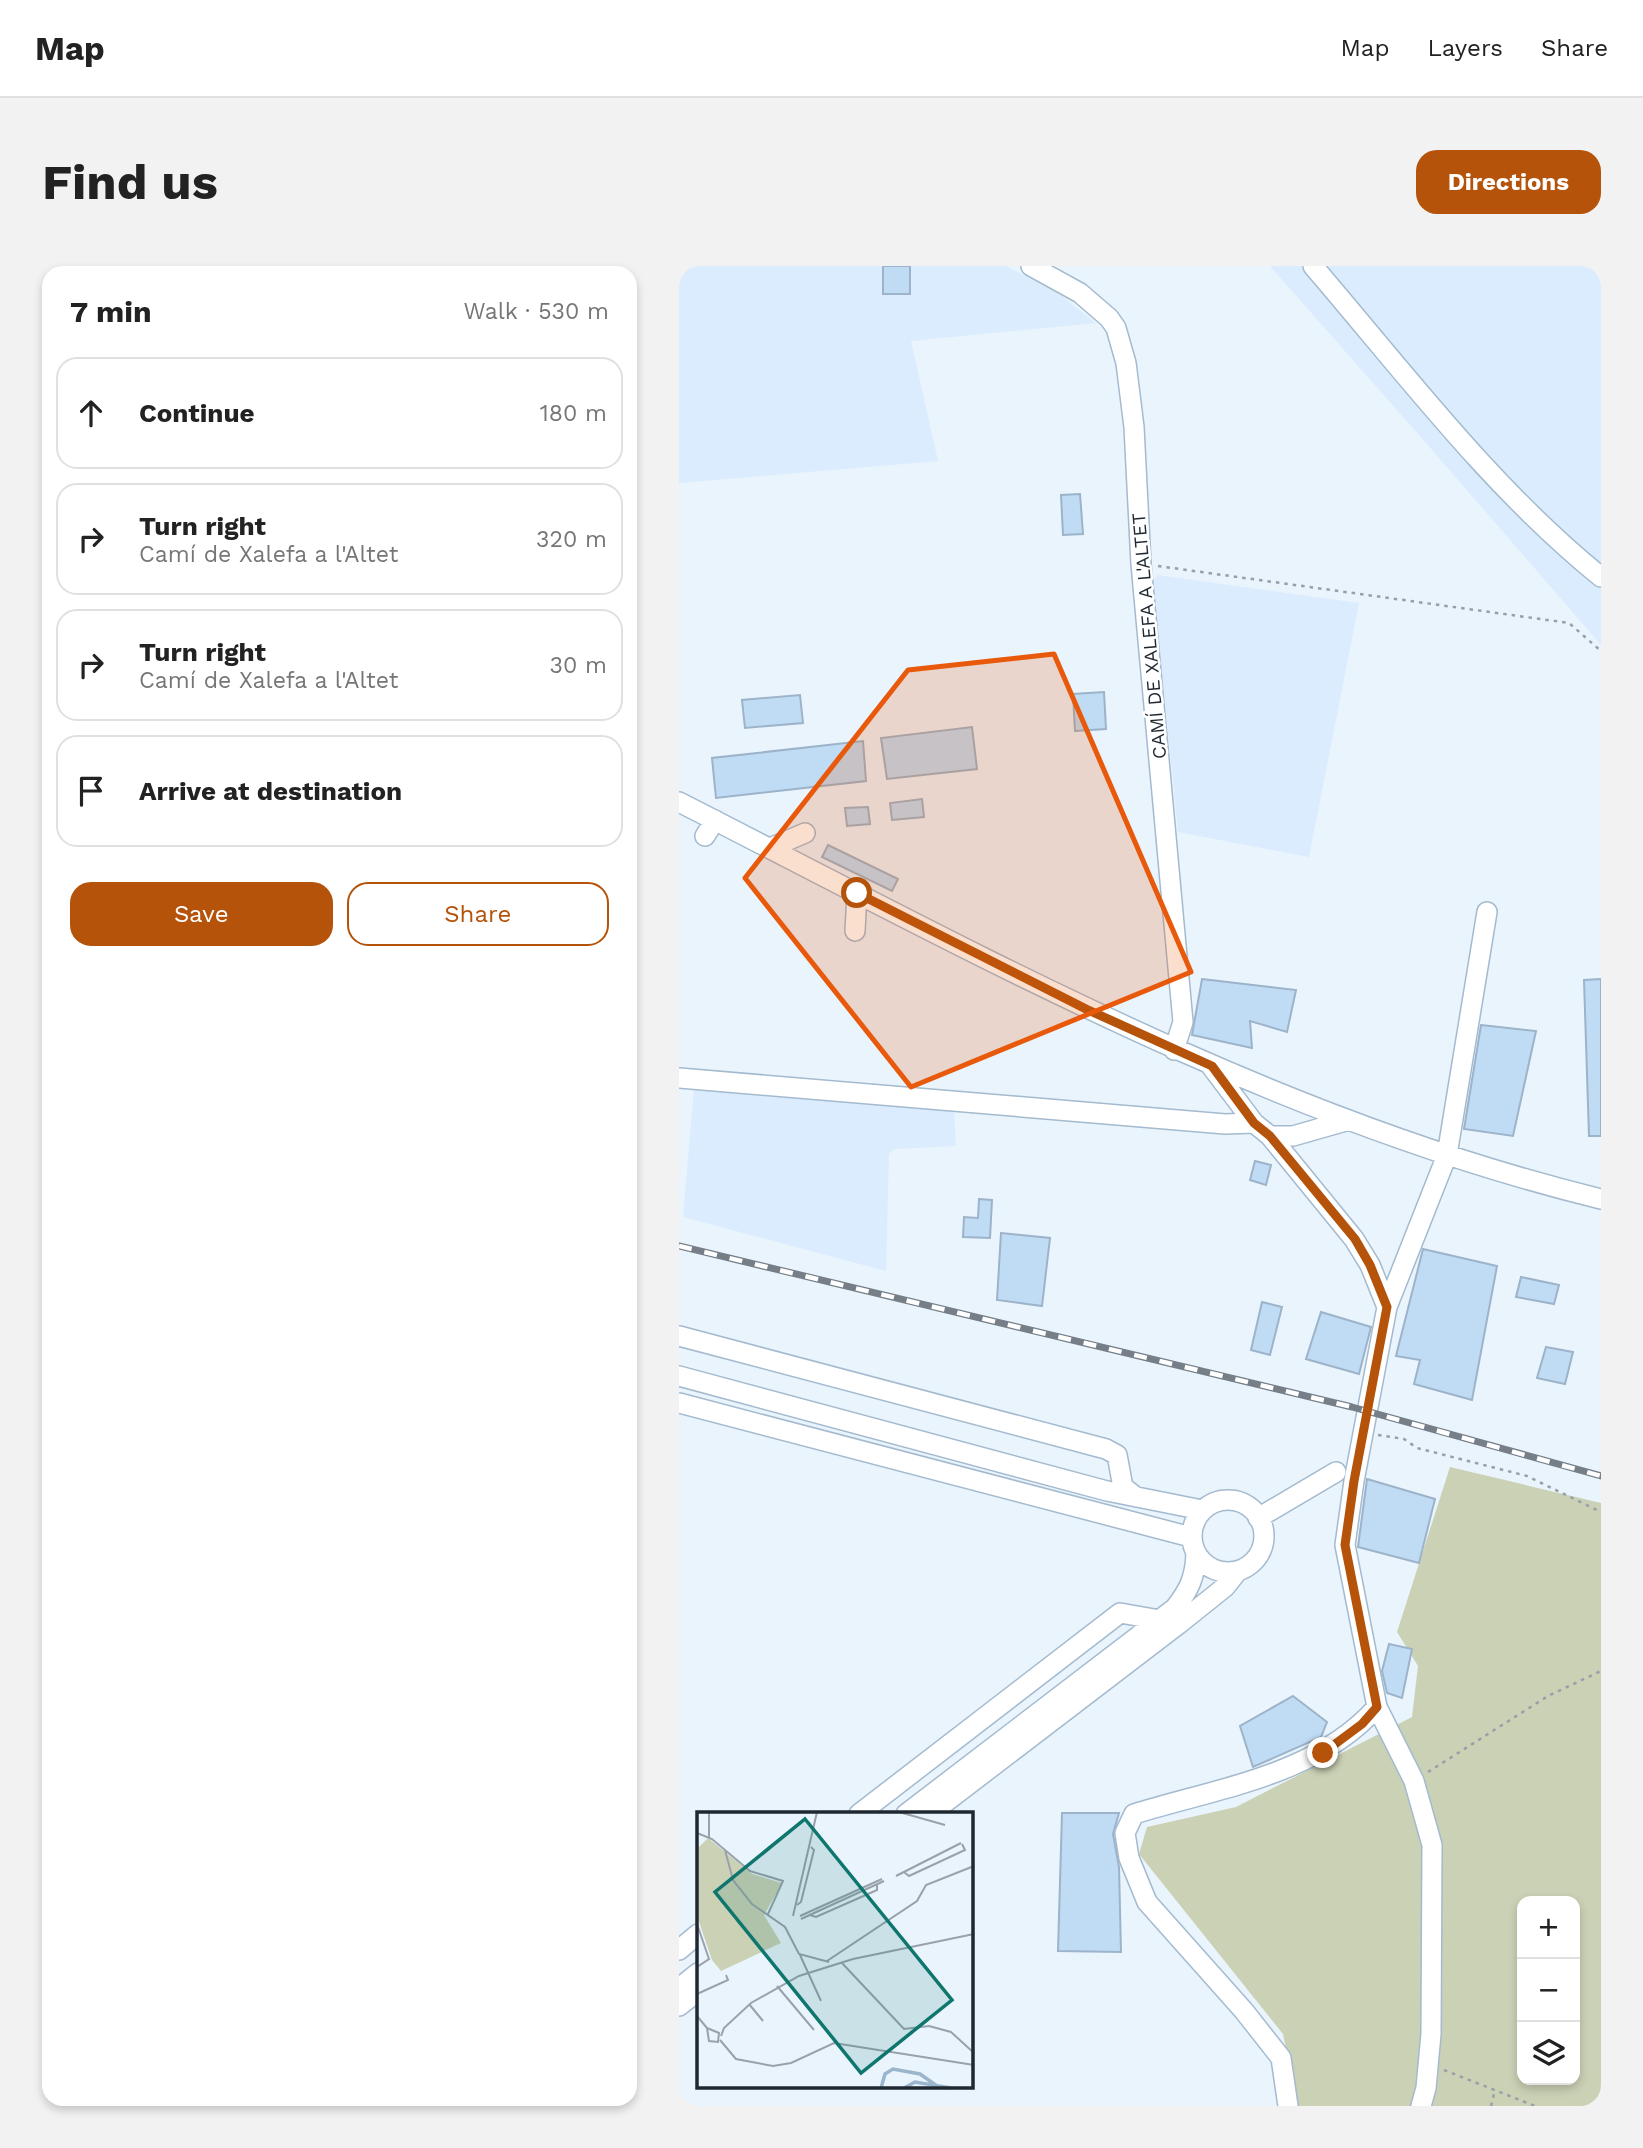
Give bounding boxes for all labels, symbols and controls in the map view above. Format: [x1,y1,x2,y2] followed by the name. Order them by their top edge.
[35,29,105,68] text: Map
[1341,34,1389,62] text: Map
[1427,34,1503,62] text: Layers
[1541,34,1608,62] text: Share
[1416,150,1601,214] button: Directions
[42,153,218,211] text: Find us
[70,294,152,329] text: 7 min
[463,298,609,325] text: Walk · 530 m
[72,394,110,432] icon: ahead
[139,398,255,428] text: Continue
[540,400,607,427] text: 180 m
[139,511,266,541] text: Turn right
[1127,512,1171,760] street label: CAMÍ DE XALEFA A L'ALTET
[72,520,110,558] icon: right
[536,526,607,553] text: 320 m
[139,541,398,568] text: Camí de Xalefa a l'Altet
[139,637,266,667] text: Turn right
[72,646,110,684] icon: right
[550,652,607,679] text: 30 m
[139,667,398,694] text: Camí de Xalefa a l'Altet
[72,772,110,810] icon: arrive
[139,776,402,806] text: Arrive at destination
[841,877,872,908] route start
[70,882,333,946] button: Save
[347,882,609,946] button: Share
[1307,1737,1338,1768] route end
[697,1812,973,2088] inset map
[1517,1896,1580,2085] map controls
[1517,1896,1580,1959] button: +
[1517,1959,1580,2022] button: −
[1517,2022,1580,2085] button: layers

